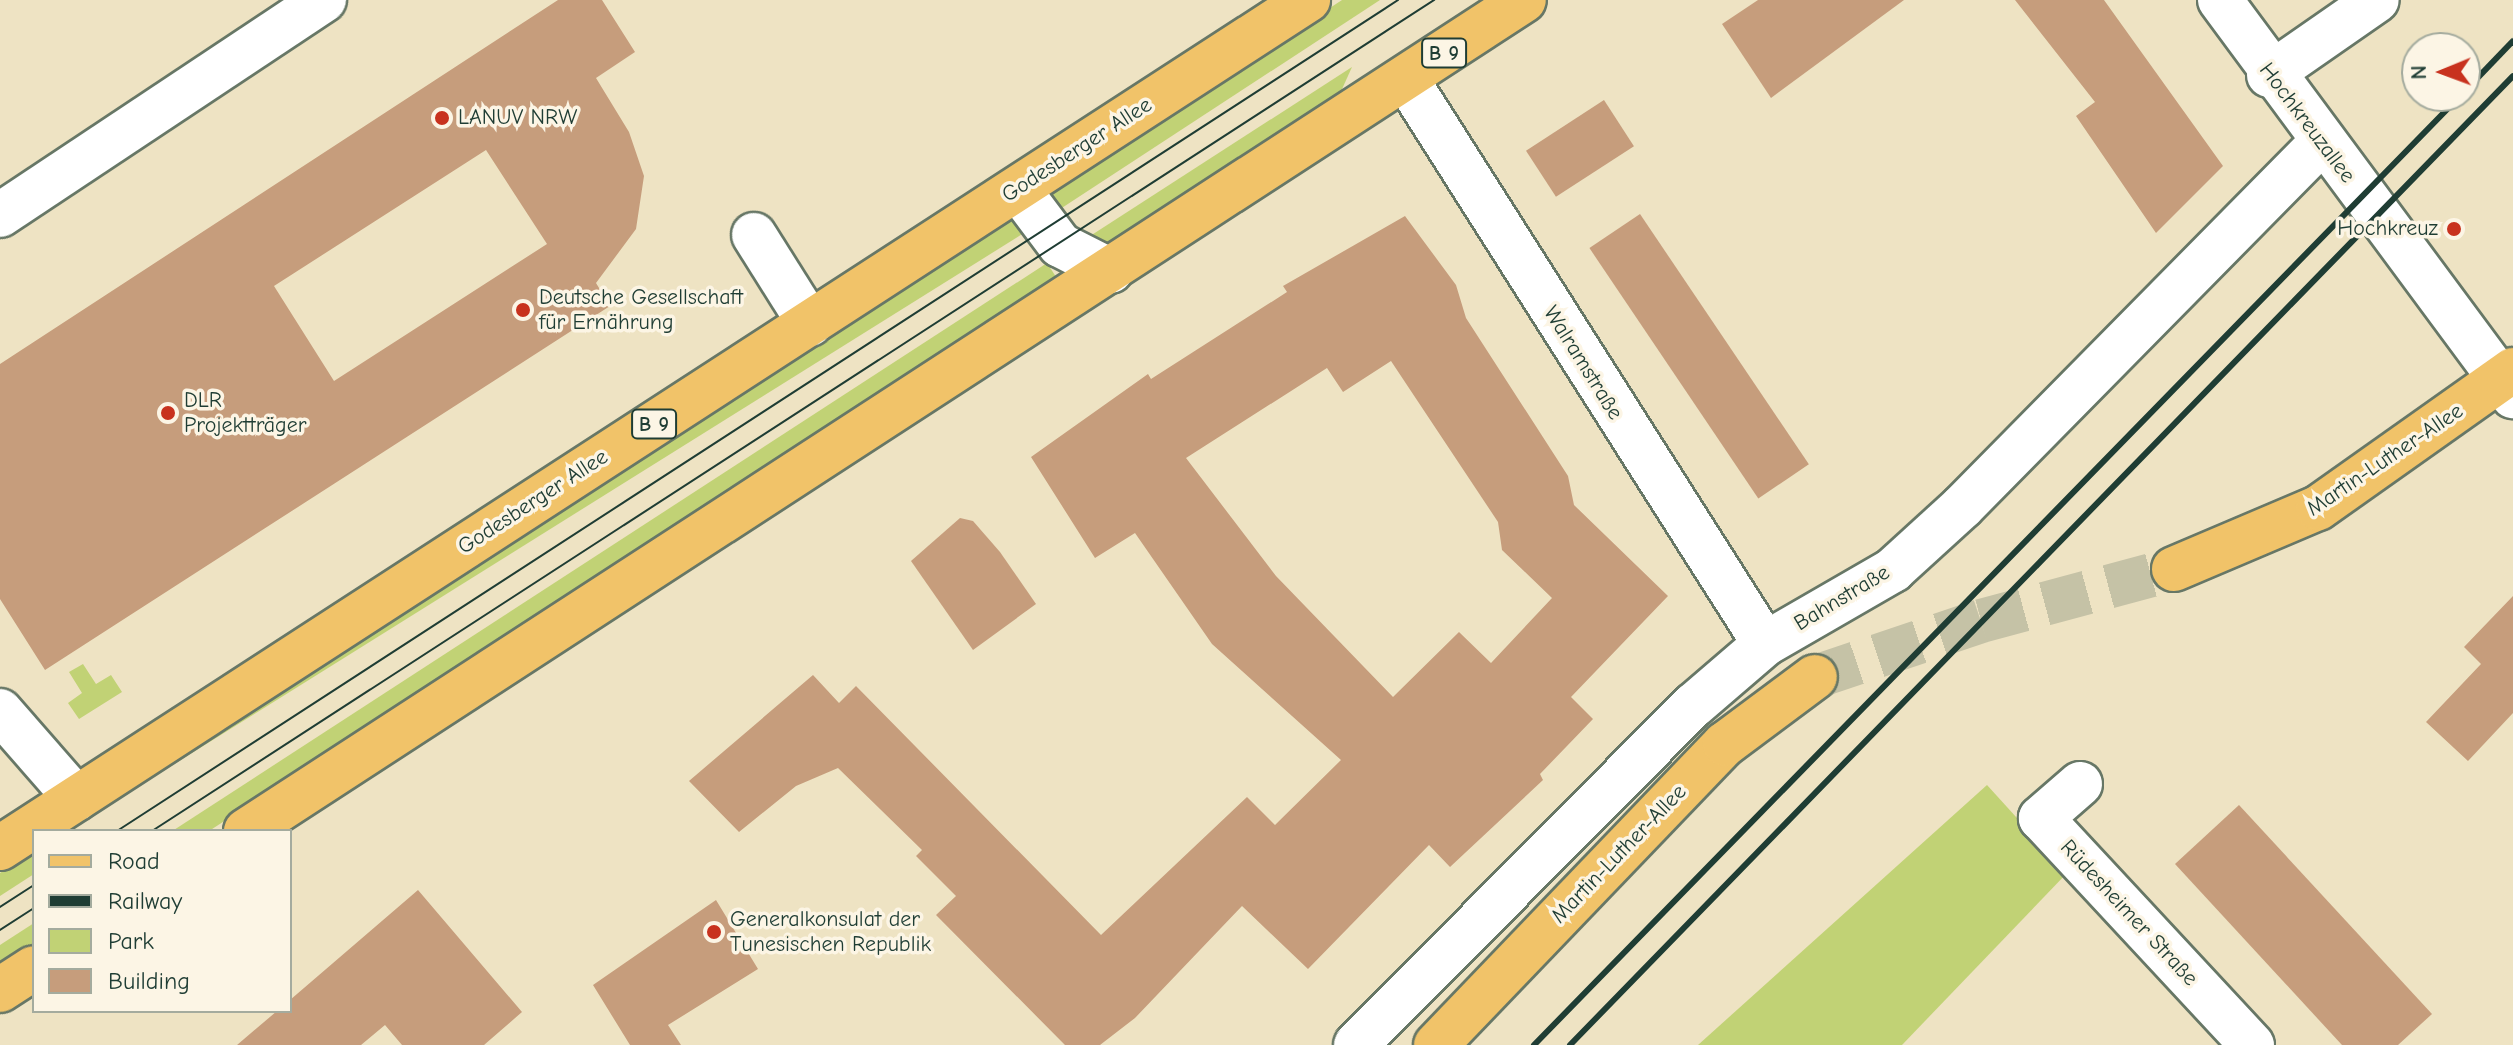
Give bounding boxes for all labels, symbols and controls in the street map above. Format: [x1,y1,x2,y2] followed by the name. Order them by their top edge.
[2401,32,2481,112] north arrow
[1420,37,1468,69] road number: B 9
[2253,58,2361,188] street label: Hochkreuzallee
[2406,65,2432,80] text: N
[997,92,1157,208] street label: Godesberger Allee
[458,105,577,131] place label: LANUV NRW
[433,109,451,127] marker: LANUV NRW
[2337,216,2438,242] place label: Hochkreuz
[2445,220,2463,238] marker: Hochkreuz
[539,284,743,336] place label: Deutsche Gesellschaft für Ernährung
[514,301,532,319] marker: Deutsche Gesellschaft für Ernährung
[1538,301,1628,425] street label: Walramstraße
[184,387,306,438] place label: DLR Projektträger
[2302,398,2468,522] street label: Martin-Luther-Allee
[159,404,177,422] marker: DLR Projektträger
[630,408,678,440] road number: B 9
[453,444,613,560] street label: Godesberger Allee
[1789,559,1895,637] street label: Bahnstraße
[1546,779,1692,929] street label: Martin-Luther-Allee
[32,829,292,1013] legend
[2055,835,2203,991] street label: Rüdesheimer Straße
[108,847,160,875] text: Road
[108,887,182,915] text: Railway
[730,906,931,958] place label: Generalkonsulat der Tunesischen Republik
[705,923,723,941] marker: Generalkonsulat der Tunesischen Republik
[108,927,154,955] text: Park
[108,967,190,995] text: Building

